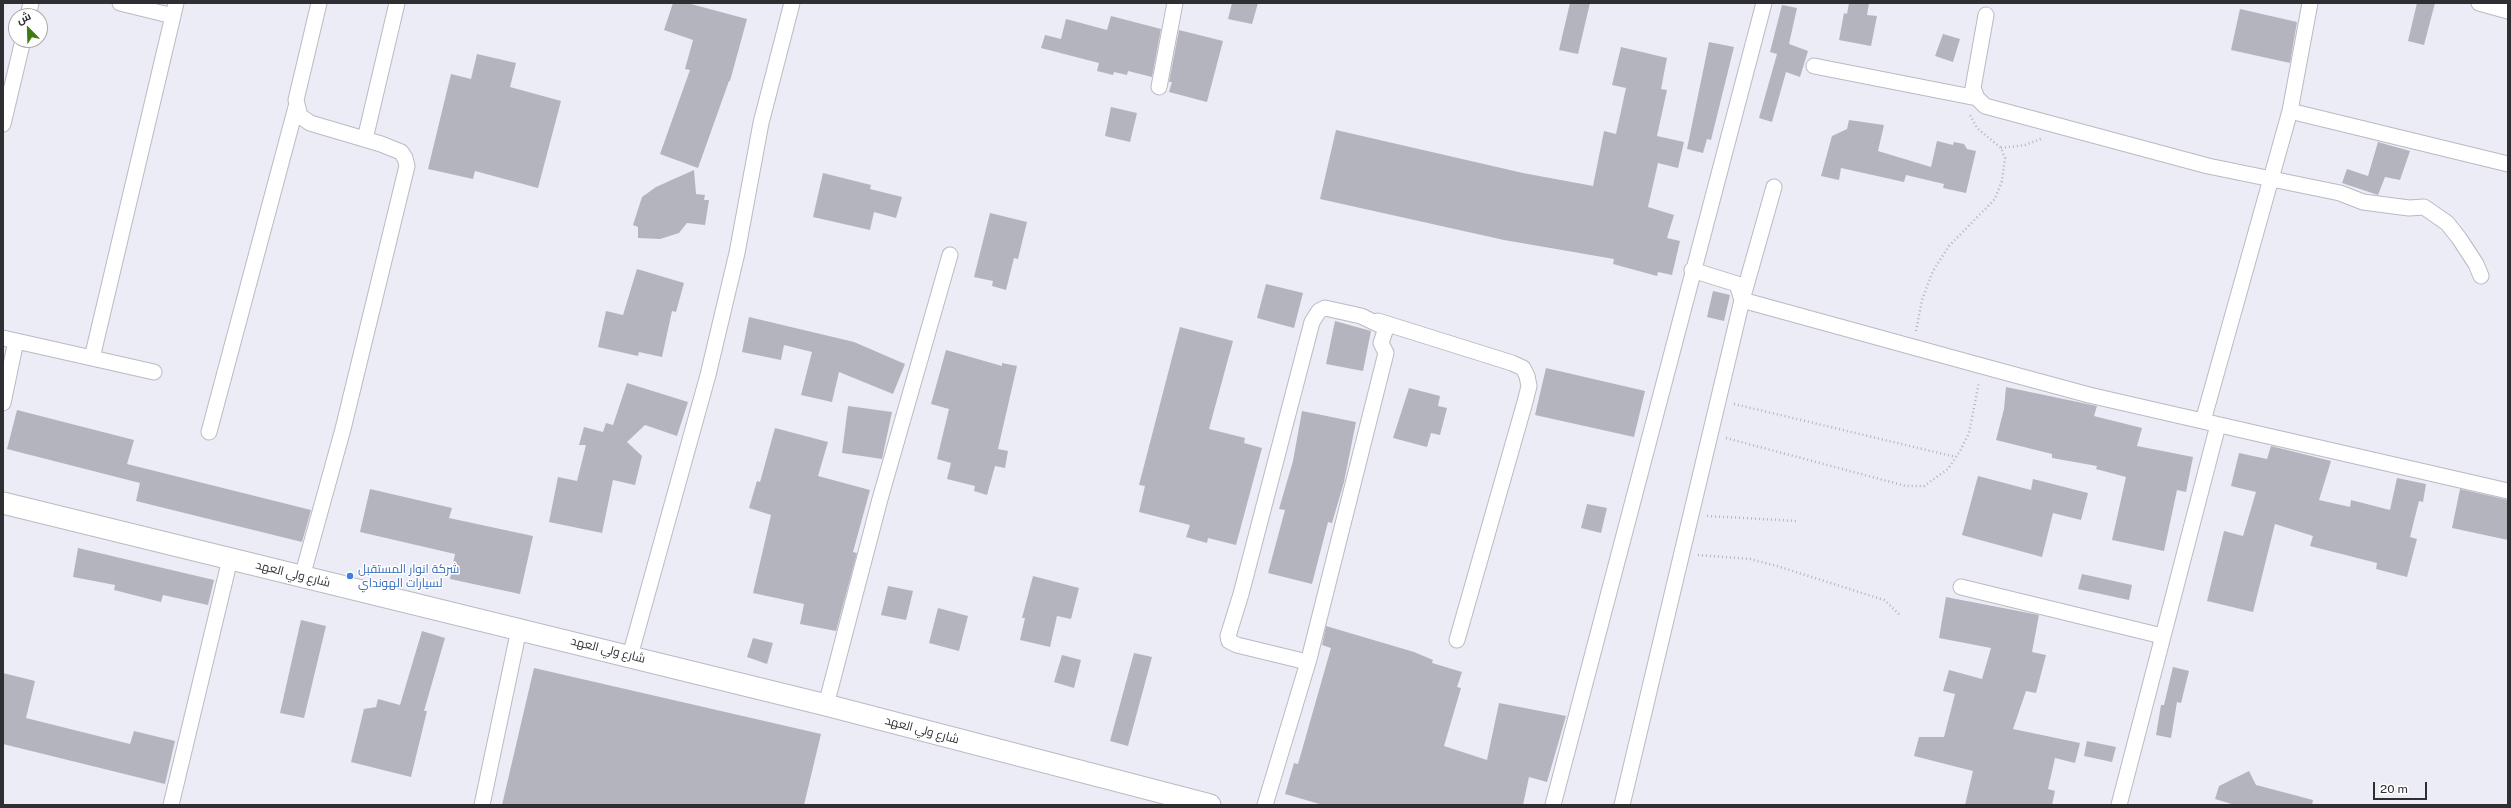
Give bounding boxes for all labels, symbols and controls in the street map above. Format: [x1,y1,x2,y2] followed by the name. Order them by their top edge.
[8,8,48,48] north arrow
[15,10,33,26] text: ش
[254,558,332,590] street label: شارع ولي العهد
[358,562,459,590] place label: شركة انوار المستقبل لسيارات الهونداي
[345,571,355,581] marker: شركة انوار المستقبل لسيارات الهونداي
[569,634,647,666] street label: شارع ولي العهد
[883,713,961,747] street label: شارع ولي العهد
[2375,774,2429,800] scale bar
[2380,782,2408,796] text: 20 m

